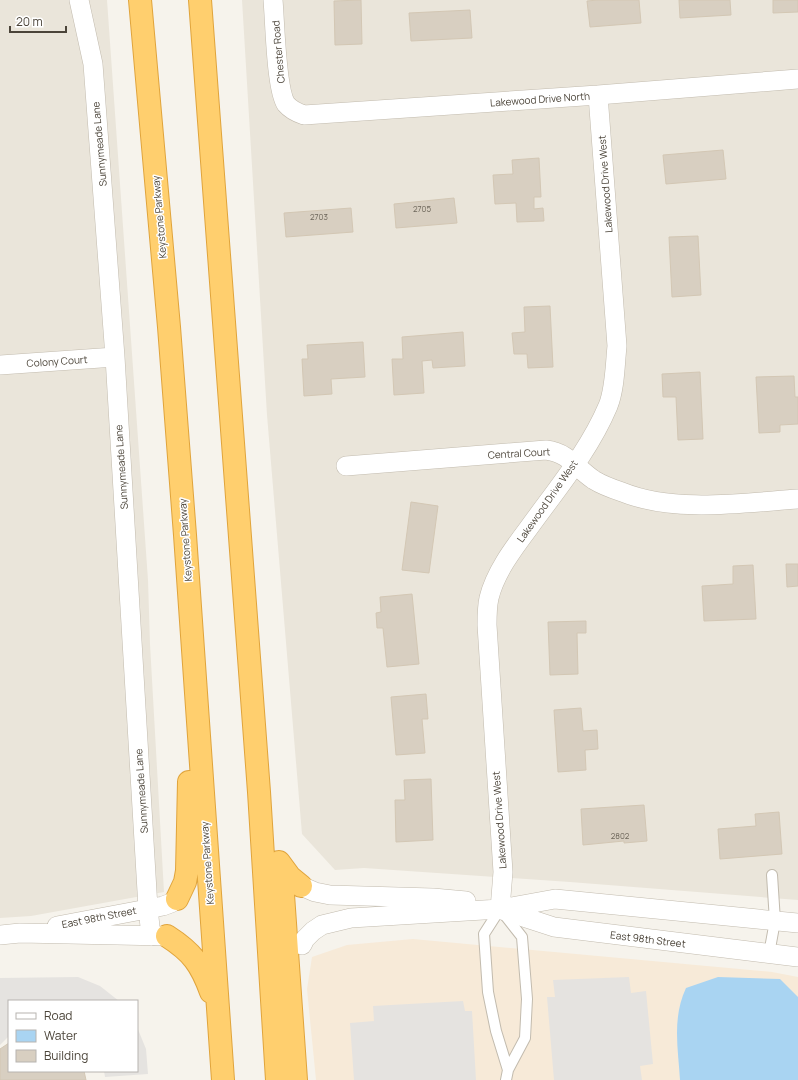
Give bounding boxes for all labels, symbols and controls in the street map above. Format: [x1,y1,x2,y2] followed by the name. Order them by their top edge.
[10,8,66,34] scale bar
[16,13,43,30] text: 20 m
[268,20,288,84] street label: Chester Road
[490,89,590,109] street label: Lakewood Drive North
[88,101,110,187] street label: Sunnymeade Lane
[595,135,615,233] street label: Lakewood Drive West
[148,174,170,259] street label: Keystone Parkway
[413,203,431,214] house number: 2705
[310,211,328,222] house number: 2703
[26,352,88,370] street label: Colony Court
[111,424,131,510] street label: Sunnymeade Lane
[487,444,551,462] street label: Central Court
[513,457,581,545] street label: Lakewood Drive West
[175,497,195,582] street label: Keystone Parkway
[131,748,151,834] street label: Sunnymeade Lane
[489,771,509,869] street label: Lakewood Drive West
[197,820,217,905] street label: Keystone Parkway
[611,830,630,841] house number: 2802
[60,903,138,931] street label: East 98th Street
[610,927,686,951] street label: East 98th Street
[8,1000,138,1072] legend
[44,1007,72,1024] text: Road
[44,1027,78,1044] text: Water
[44,1047,88,1064] text: Building

